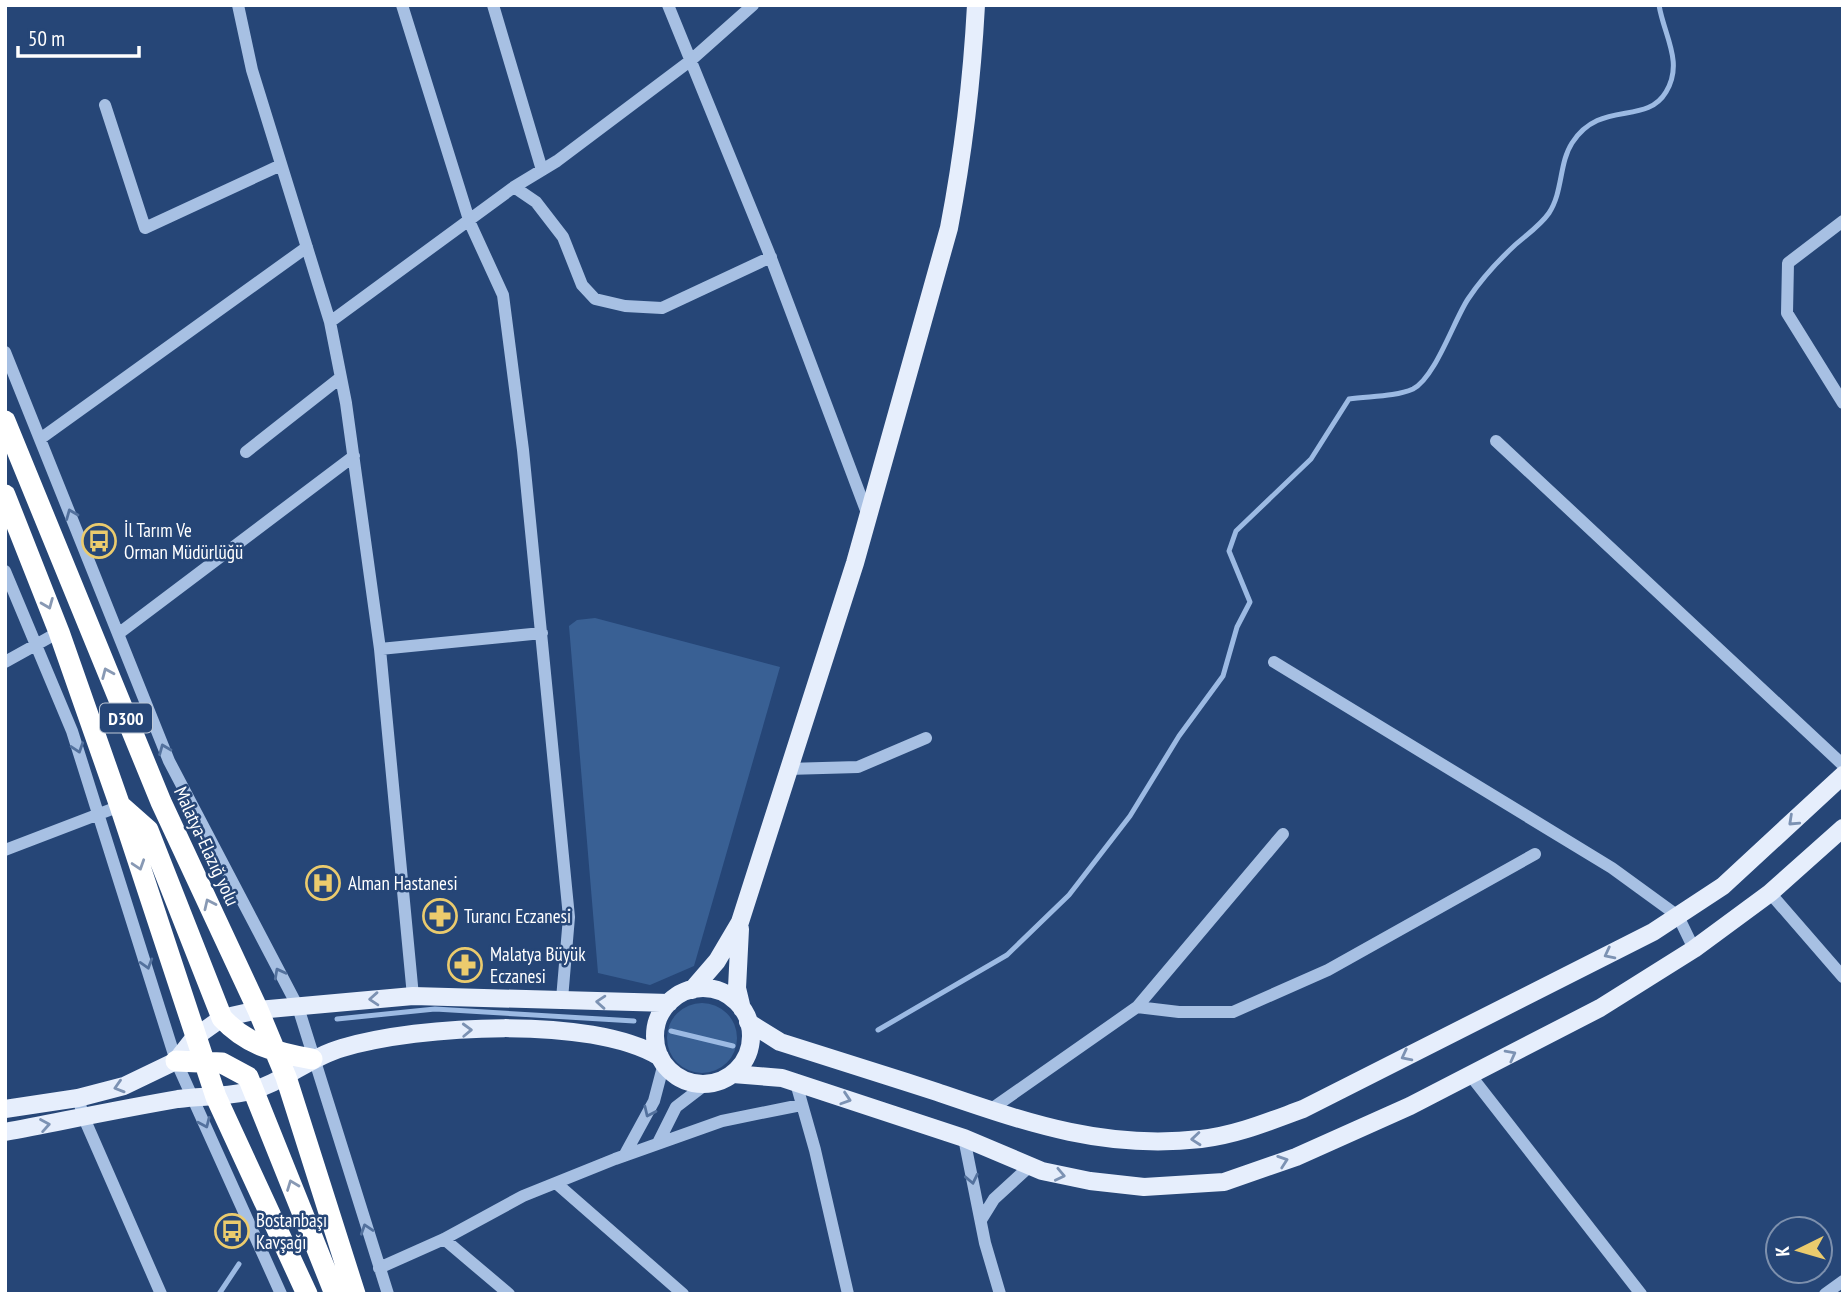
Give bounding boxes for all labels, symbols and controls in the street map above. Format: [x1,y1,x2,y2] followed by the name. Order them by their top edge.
[18,14,138,58] scale bar
[28,25,65,52] text: 50 m
[65,509,79,522] one-way arrow
[124,518,243,564] place label: İl Tarım Ve Orman Müdürlüğü
[80,522,118,560] bus stop icon: İl Tarım Ve Orman Müdürlüğü
[40,598,54,610] one-way arrow
[102,668,116,680] one-way arrow
[100,704,152,732] road number: D300
[69,741,84,753] one-way arrow
[158,743,172,756] one-way arrow
[169,783,245,909] street label: Malatya-Elazığ yolu
[1788,813,1801,826] one-way arrow
[131,859,146,871] one-way arrow
[304,864,342,902] hospital icon: Alman Hastanesi
[348,871,458,895] place label: Alman Hastanesi
[421,897,459,935] pharmacy icon: Turancı Eczanesi
[203,898,217,911] one-way arrow
[464,904,571,928] place label: Turancı Eczanesi
[490,942,586,988] place label: Malatya Büyük Eczanesi
[1604,945,1616,959] one-way arrow
[446,946,484,984] pharmacy icon: Malatya Büyük Eczanesi
[139,958,154,970] one-way arrow
[274,968,287,980] one-way arrow
[368,991,379,1006] one-way arrow
[595,994,606,1009] one-way arrow
[462,1023,473,1038] one-way arrow
[1401,1047,1413,1061] one-way arrow
[1504,1049,1516,1063] one-way arrow
[113,1078,125,1093] one-way arrow
[840,1091,852,1106] one-way arrow
[643,1105,657,1117] one-way arrow
[197,1116,211,1128] one-way arrow
[39,1118,51,1133] one-way arrow
[1190,1131,1201,1146] one-way arrow
[1277,1155,1289,1169] one-way arrow
[1054,1167,1066,1182] one-way arrow
[964,1173,979,1185] one-way arrow
[286,1179,300,1191] one-way arrow
[256,1208,327,1254] place label: Bostanbaşı Kavşağı
[213,1212,251,1250] bus stop icon: Bostanbaşı Kavşağı
[1764,1215,1834,1285] north arrow
[360,1223,374,1236] one-way arrow
[1770,1245,1794,1257] text: K

